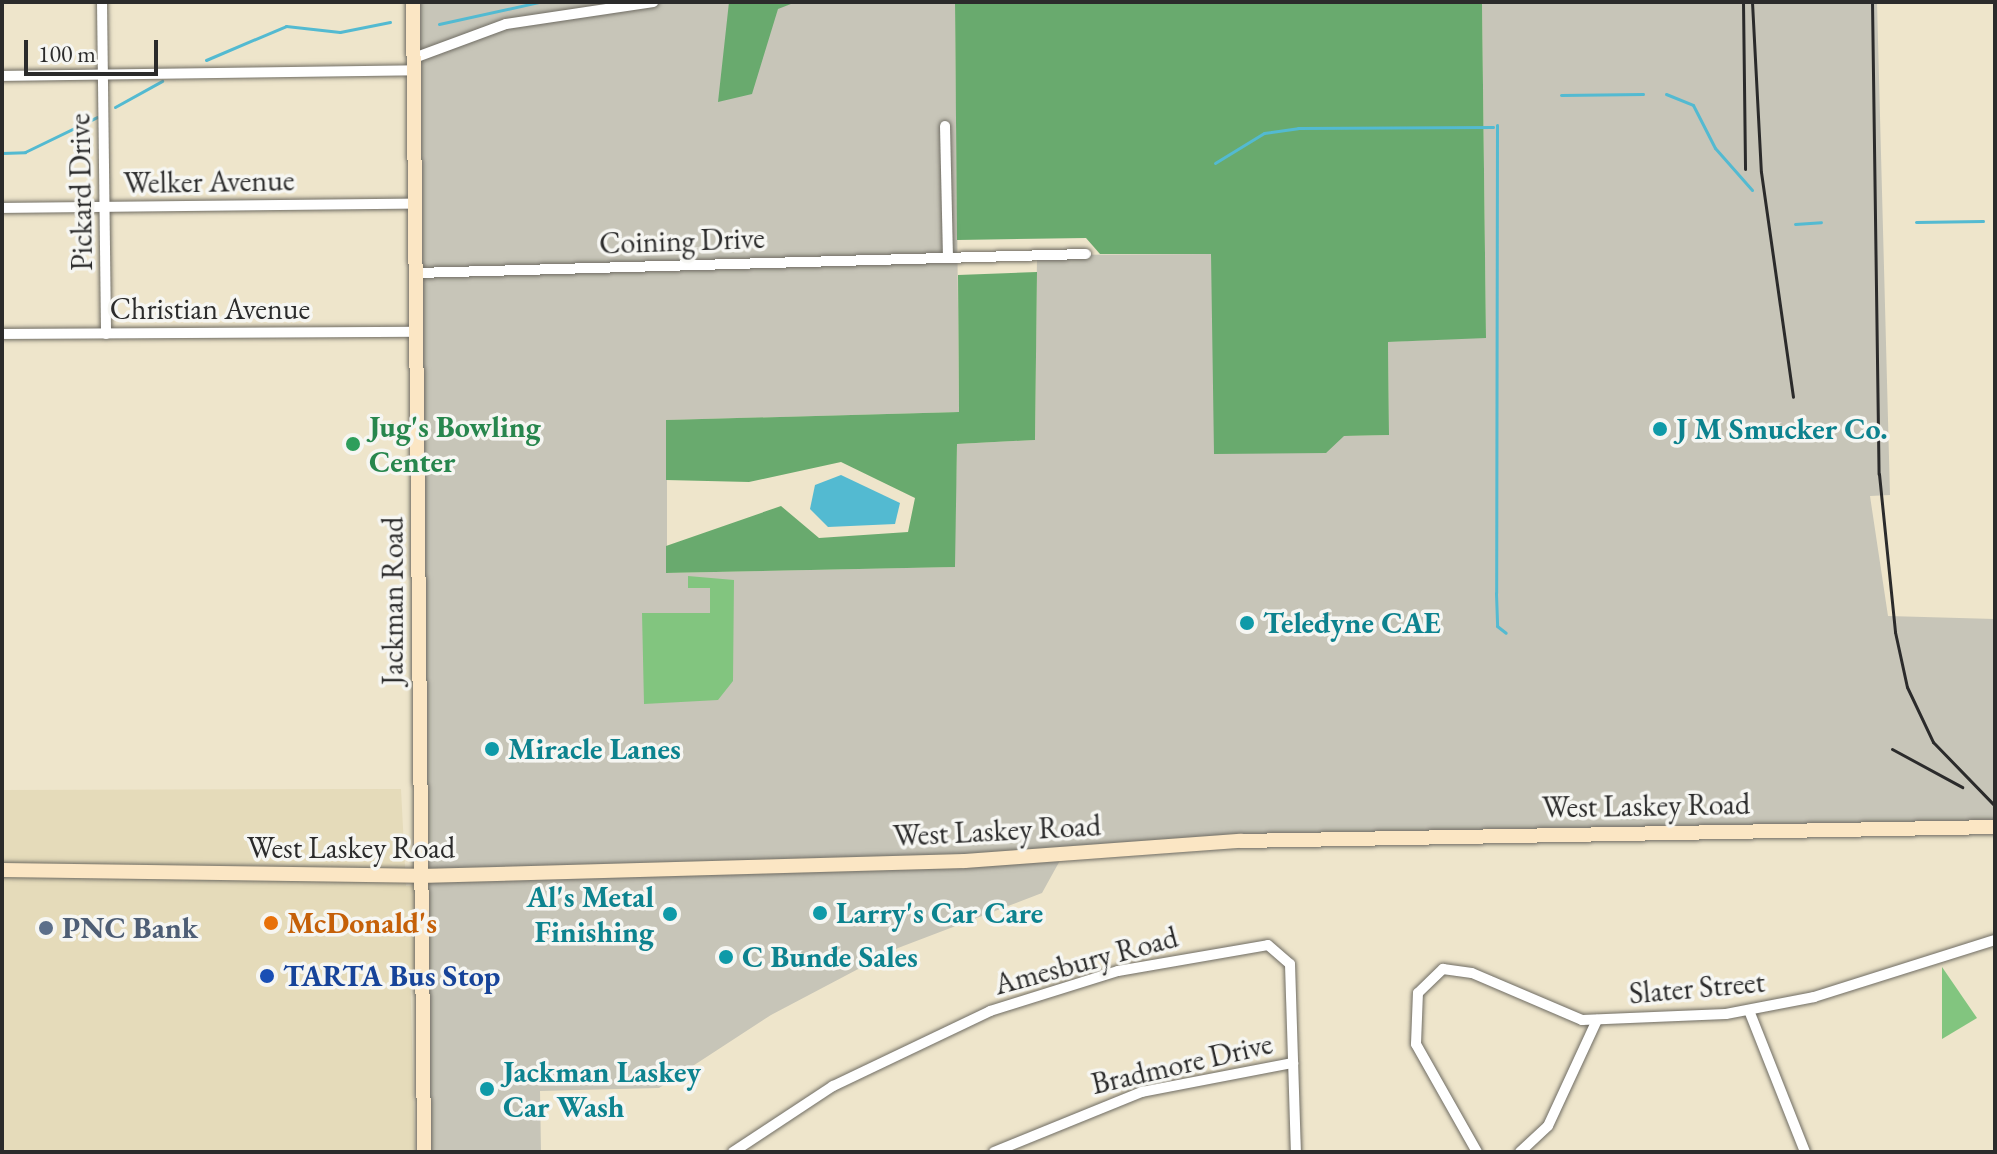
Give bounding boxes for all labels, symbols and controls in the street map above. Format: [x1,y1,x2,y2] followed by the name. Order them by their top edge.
[28,24,162,74] scale bar
[38,38,96,69] text: 100 m
[62,113,100,271] street label: Pickard Drive
[123,163,295,201] street label: Welker Avenue
[599,220,765,262] street label: Coining Drive
[110,291,310,327] street label: Christian Avenue
[369,409,541,480] place label: Jug's Bowling Center
[1676,411,1888,447] place label: J M Smucker Co.
[1651,420,1669,438] marker: J M Smucker Co.
[344,435,362,453] marker: Jug's Bowling Center
[375,517,411,685] street label: Jackman Road
[1263,605,1441,641] place label: Teledyne CAE
[1238,614,1256,632] marker: Teledyne CAE
[508,731,681,767] place label: Miracle Lanes
[483,740,501,758] marker: Miracle Lanes
[1542,786,1750,826] street label: West Laskey Road
[892,808,1102,854] street label: West Laskey Road
[247,830,455,866] street label: West Laskey Road
[526,879,654,950] place label: Al's Metal Finishing
[836,895,1043,931] place label: Larry's Car Care
[811,904,829,922] marker: Larry's Car Care
[287,905,437,941] place label: McDonald's
[661,905,679,923] marker: Al's Metal Finishing
[62,910,198,946] place label: PNC Bank
[262,914,280,932] marker: McDonald's
[37,919,55,937] marker: PNC Bank
[990,919,1182,1003] street label: Amesbury Road
[742,939,918,975] place label: C Bunde Sales
[717,948,735,966] marker: C Bunde Sales
[283,958,500,994] place label: TARTA Bus Stop
[1628,964,1766,1012] street label: Slater Street
[258,967,276,985] marker: TARTA Bus Stop
[1088,1026,1276,1102] street label: Bradmore Drive
[503,1054,701,1124] place label: Jackman Laskey Car Wash
[478,1080,496,1098] marker: Jackman Laskey Car Wash

